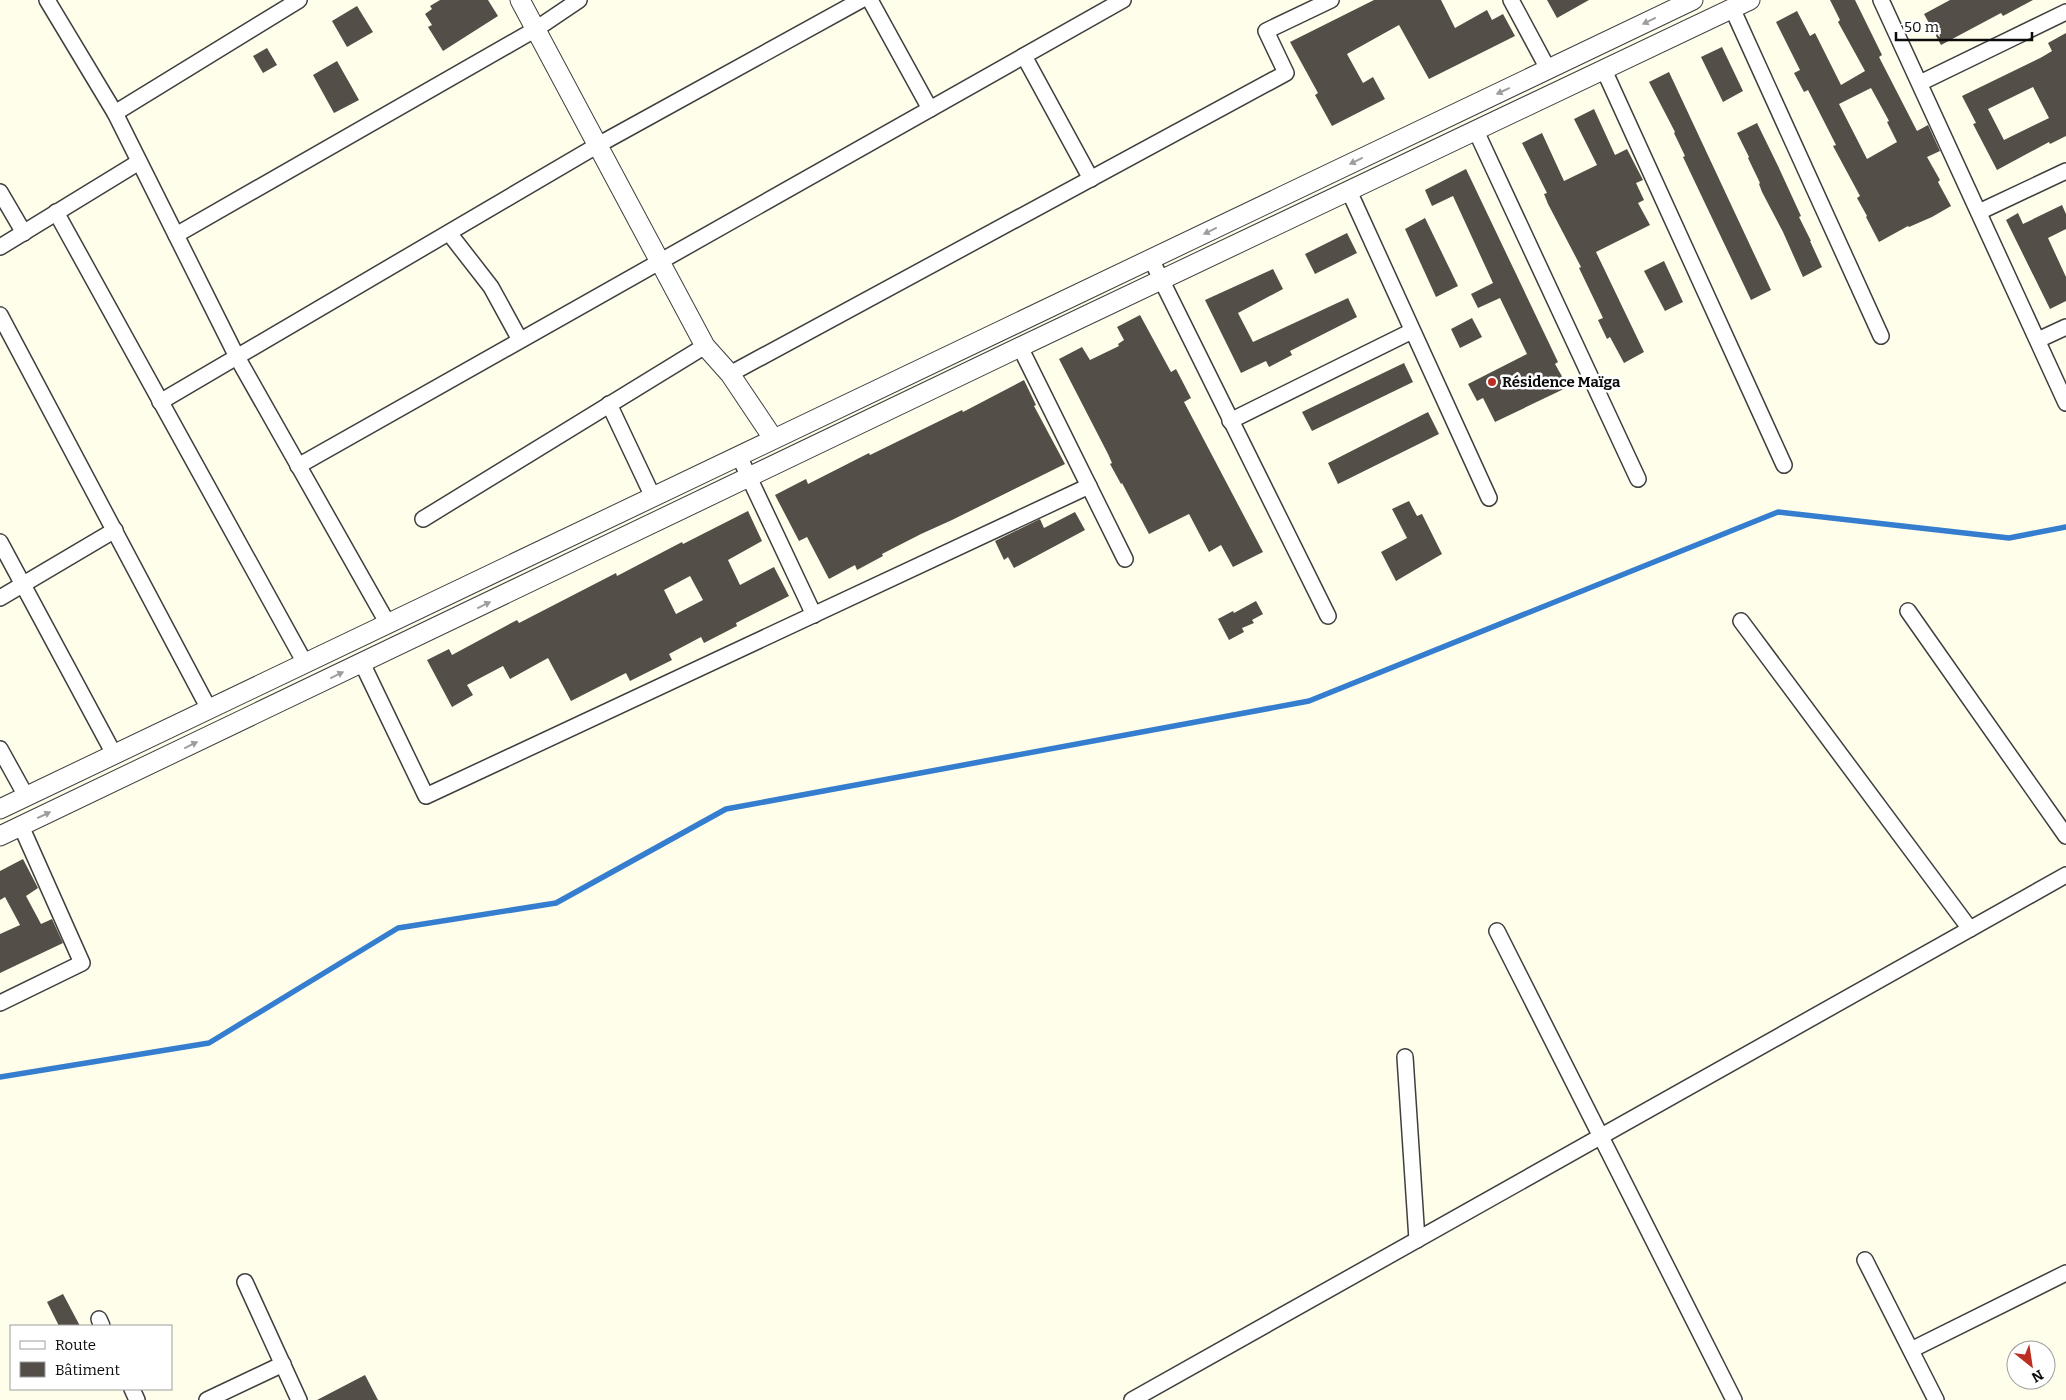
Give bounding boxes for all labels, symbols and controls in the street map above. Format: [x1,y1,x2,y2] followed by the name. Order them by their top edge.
[1896,10,2032,42] scale bar
[1642,17,1657,25] one-way arrow
[1904,18,1940,36] text: 50 m
[1496,87,1510,95] one-way arrow
[1349,157,1363,165] one-way arrow
[1202,227,1217,235] one-way arrow
[1502,373,1621,391] place label: Résidence Maïga
[1486,376,1498,388] marker: Résidence Maïga
[477,600,491,608] one-way arrow
[330,671,344,679] one-way arrow
[183,741,198,749] one-way arrow
[37,810,51,818] one-way arrow
[10,1325,172,1390] legend
[55,1336,96,1354] text: Route
[2006,1340,2056,1390] north arrow
[55,1361,120,1379] text: Bâtiment
[2028,1366,2046,1386] text: N

